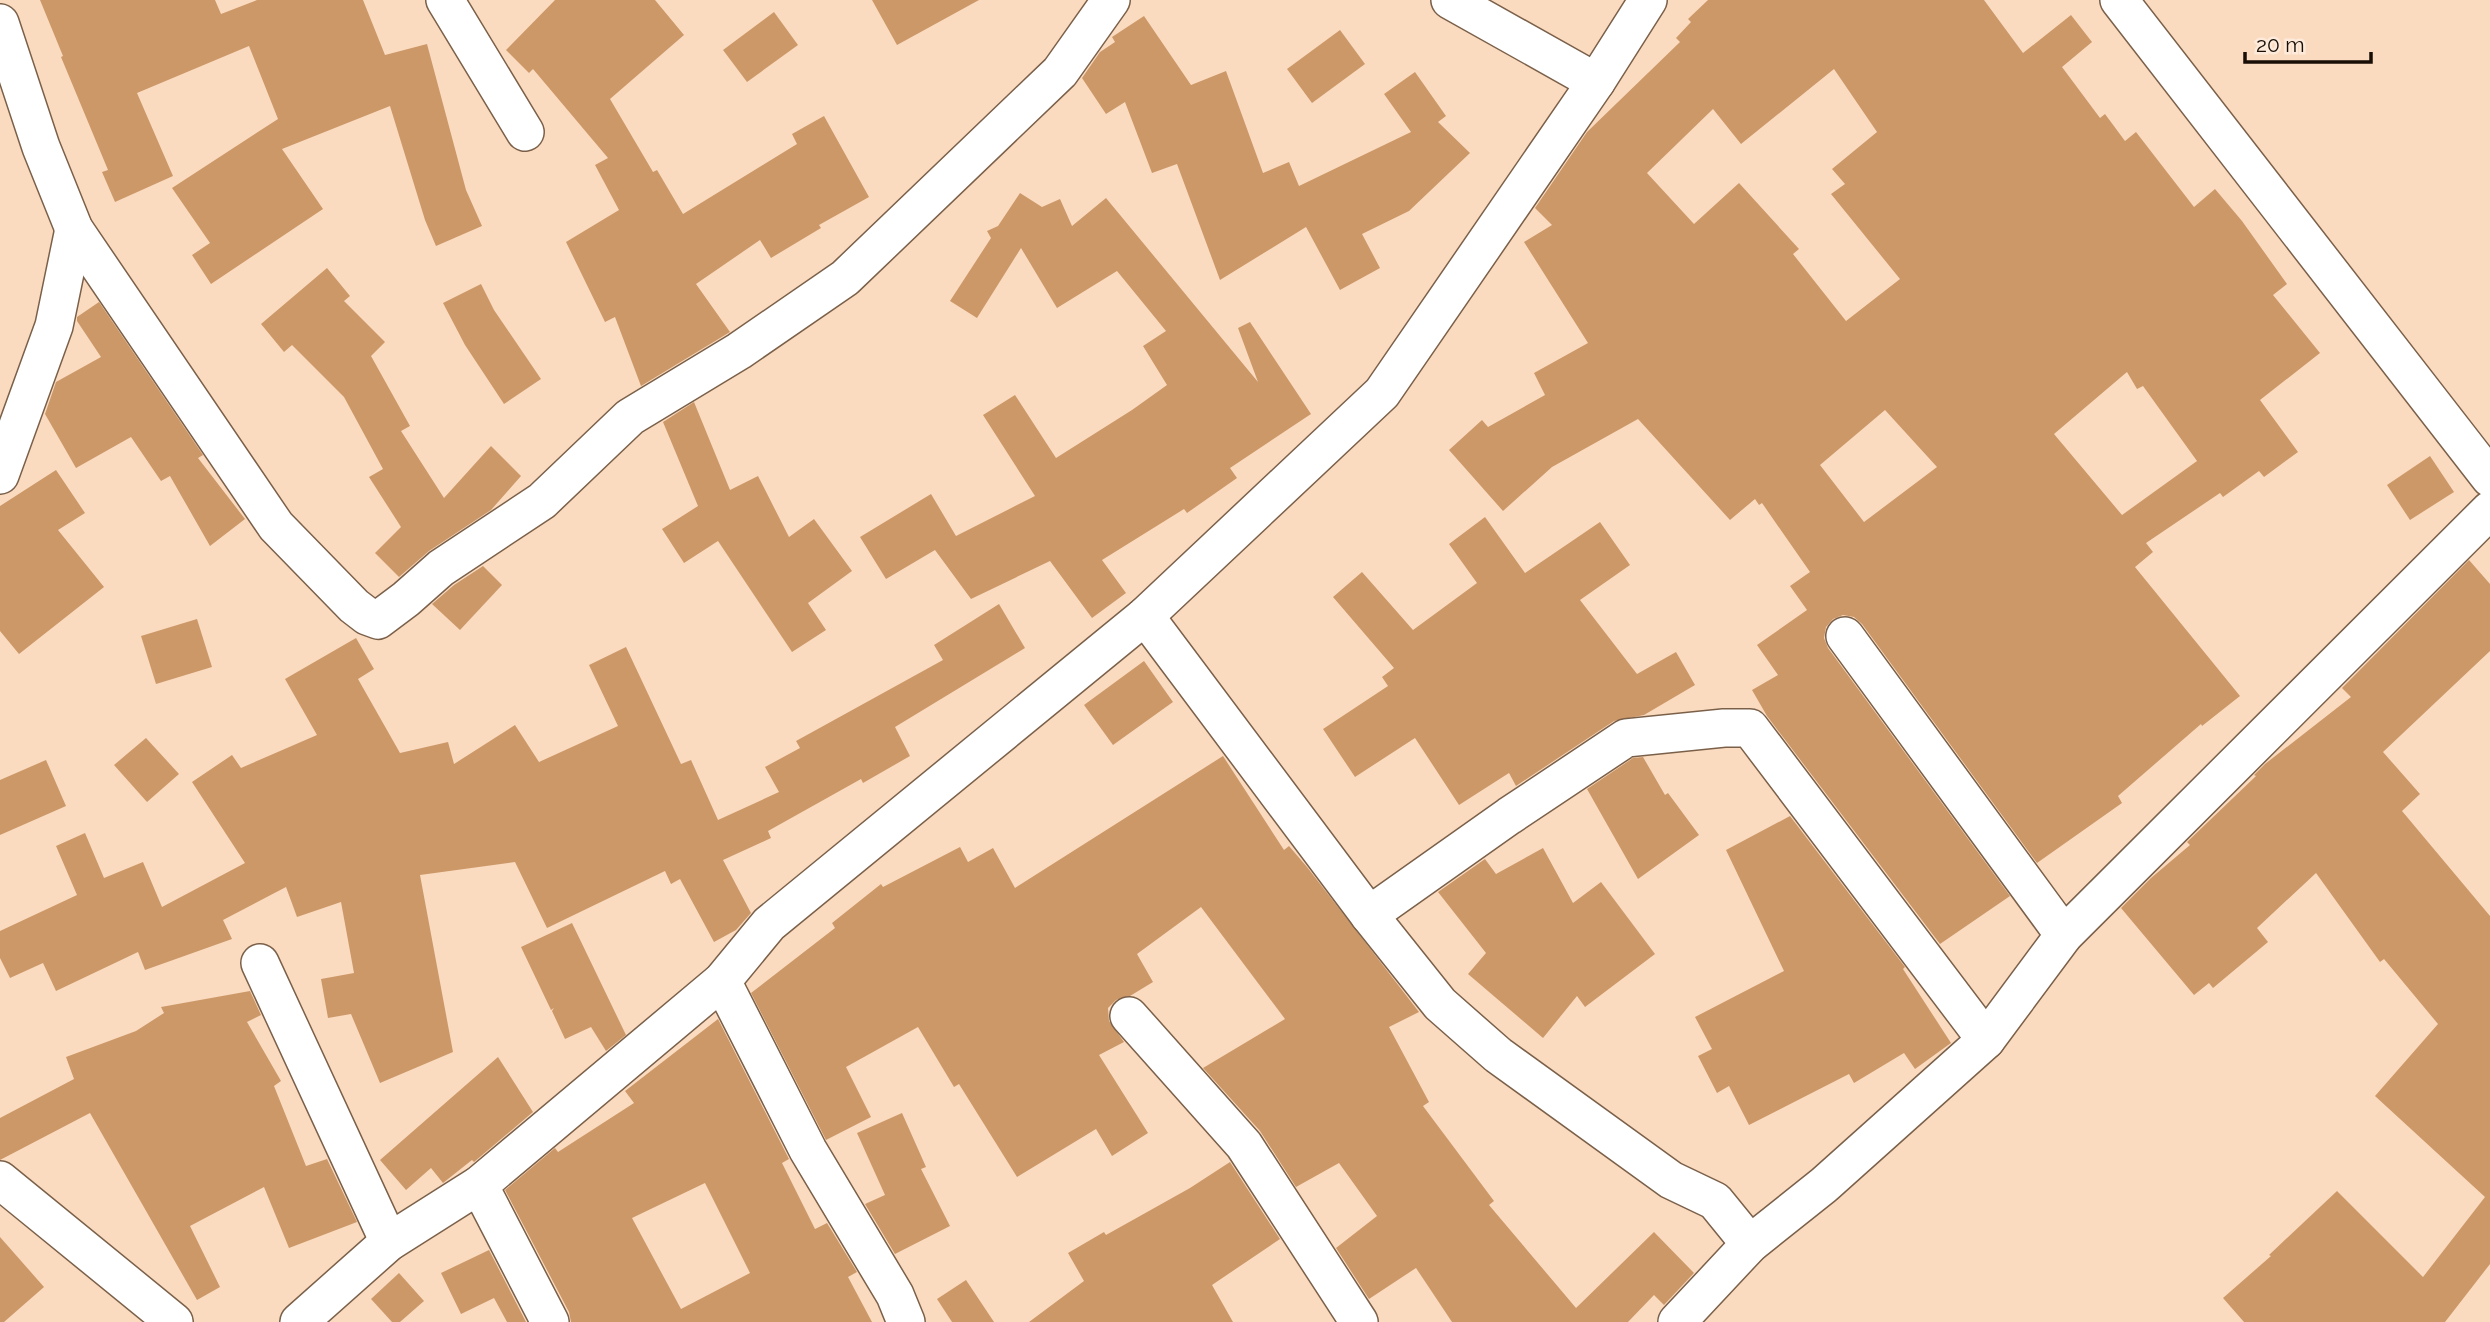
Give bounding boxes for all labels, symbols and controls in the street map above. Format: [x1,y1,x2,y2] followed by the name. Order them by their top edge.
[2245,21,2371,65] scale bar
[2256,32,2304,57] text: 20 m

